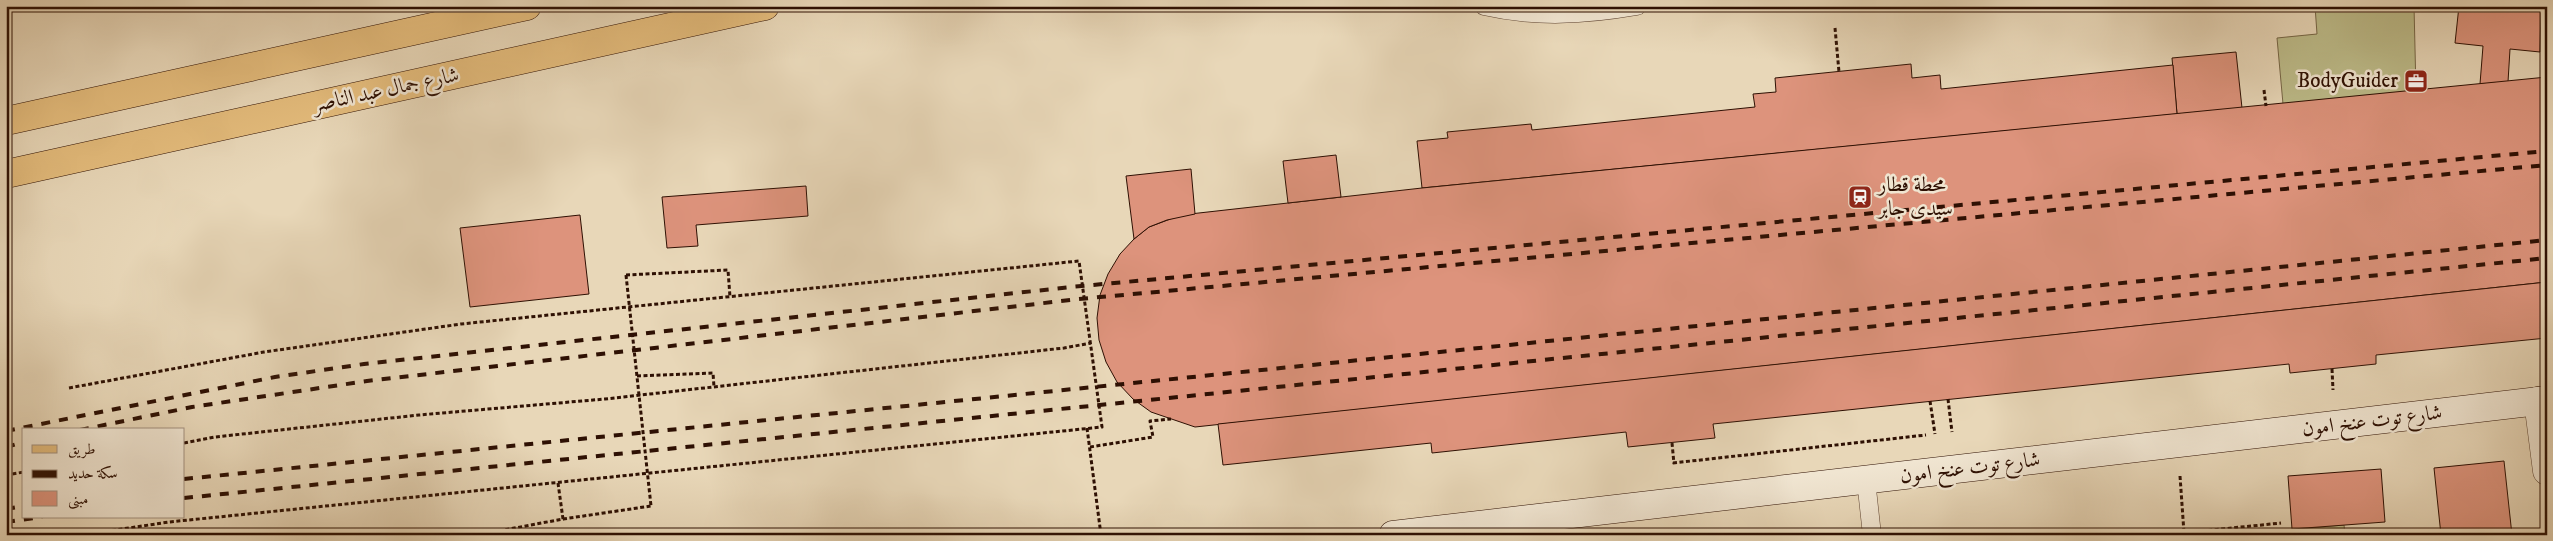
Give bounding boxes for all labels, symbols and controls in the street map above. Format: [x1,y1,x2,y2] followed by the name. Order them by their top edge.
[309,62,462,123] street label: شارع جمال عبد الناصر
[2297,68,2398,94] place label: BodyGuider
[2403,68,2429,94] office icon: BodyGuider
[1876,172,1953,222] place label: محطة قطار سيدى جابر
[1847,184,1873,210] station icon: محطة قطار سيدى جابر
[2300,399,2444,447] street label: شارع توت عنخ امون
[22,428,185,518] legend
[68,440,95,459] text: طريق
[1898,446,2042,494] street label: شارع توت عنخ امون
[68,464,118,483] text: سكة حديد
[68,490,88,510] text: مبنى

